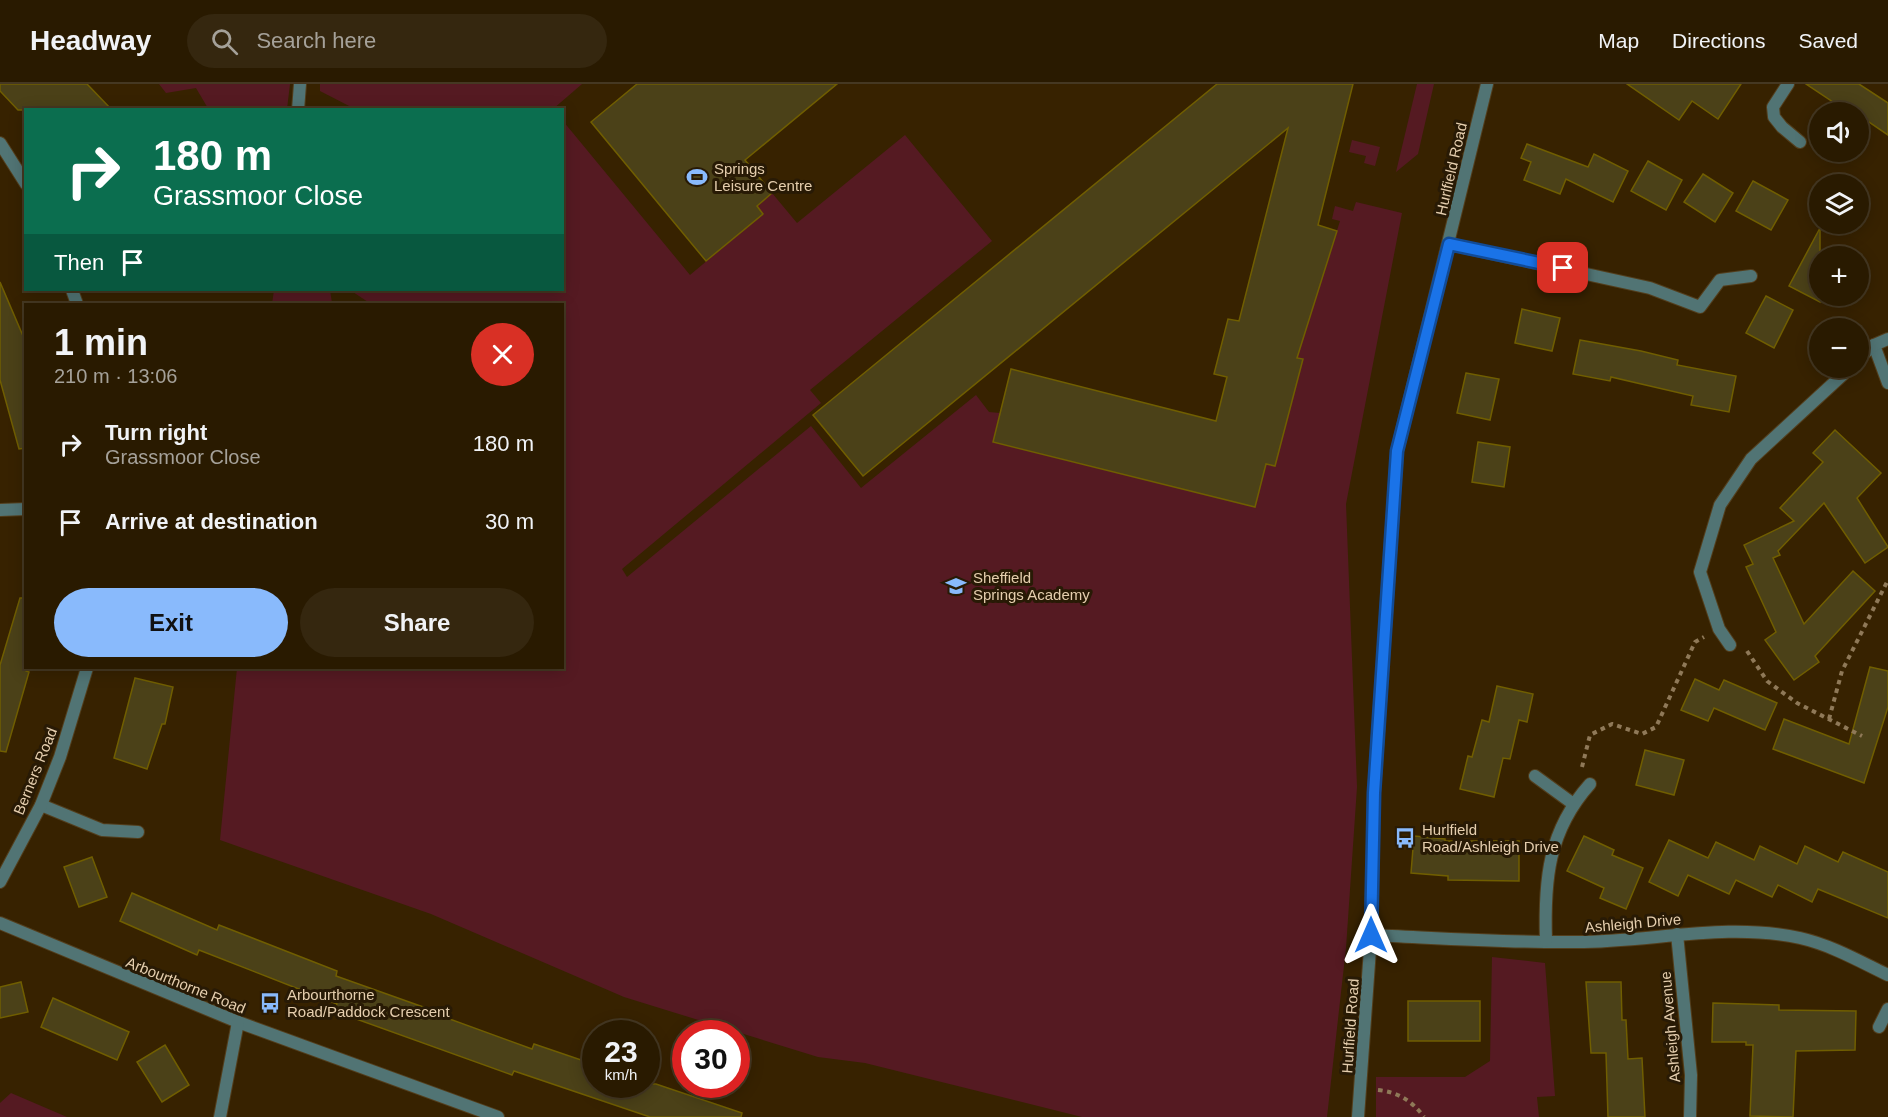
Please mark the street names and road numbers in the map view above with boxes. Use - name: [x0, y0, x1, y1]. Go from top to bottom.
- street label: Hurlfield Road: [1432, 121, 1470, 217]
- street label: Berners Road: [10, 725, 60, 817]
- street label: Ashleigh Drive: [1584, 910, 1682, 936]
- street label: Arbourthorne Road: [124, 953, 248, 1017]
- street label: Ashleigh Avenue: [1657, 971, 1683, 1083]
- street label: Hurlfield Road: [1338, 978, 1362, 1074]

